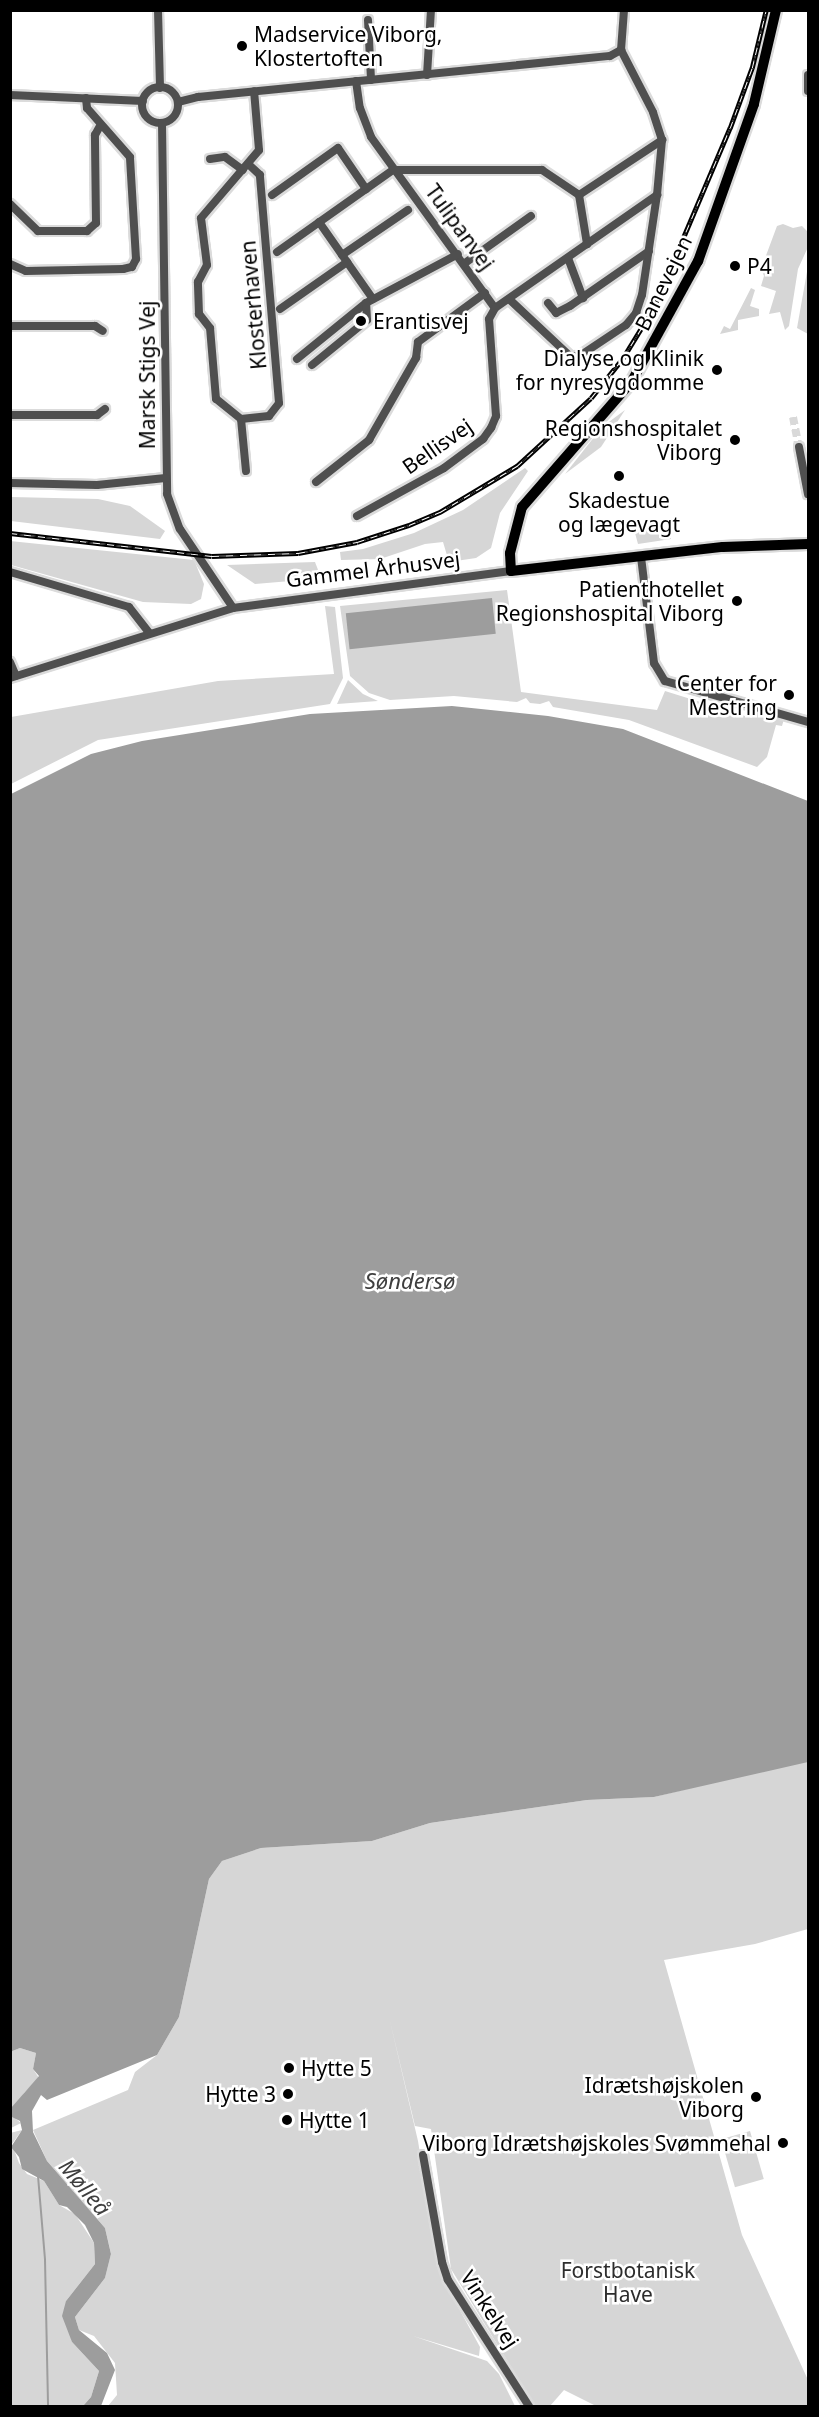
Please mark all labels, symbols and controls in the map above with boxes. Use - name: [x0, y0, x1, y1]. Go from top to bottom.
- place label: Madservice Viborg, Klostertoften: [254, 21, 442, 71]
- marker: Madservice Viborg, Klostertoften: [235, 39, 249, 53]
- street label: Tulipanvej: [420, 179, 500, 275]
- street label: Banevejen: [629, 231, 697, 335]
- street label: Klosterhaven: [235, 239, 271, 371]
- place label: P4: [747, 253, 772, 279]
- marker: P4: [728, 259, 742, 273]
- street label: Marsk Stigs Vej: [134, 301, 160, 449]
- place label: Erantisvej: [373, 308, 469, 334]
- marker: Erantisvej: [354, 314, 368, 328]
- place label: Dialyse og Klinik for nyresygdomme: [516, 345, 704, 395]
- marker: Dialyse og Klinik for nyresygdomme: [708, 361, 726, 379]
- street label: Bellisvej: [397, 413, 477, 479]
- place label: Regionshospitalet Viborg: [545, 415, 722, 465]
- marker: Regionshospitalet Viborg: [726, 431, 744, 449]
- marker: Skadestue og lægevagt: [610, 467, 628, 485]
- place label: Skadestue og lægevagt: [558, 487, 680, 537]
- street label: Gammel Århusvej: [285, 546, 461, 592]
- place label: Patienthotellet Regionshospital Viborg: [496, 576, 724, 626]
- marker: Patienthotellet Regionshospital Viborg: [728, 592, 746, 610]
- place label: Center for Mestring: [677, 670, 777, 720]
- marker: Center for Mestring: [782, 688, 796, 702]
- water label: Søndersø: [365, 1268, 455, 1294]
- place label: Hytte 5: [301, 2055, 372, 2081]
- marker: Hytte 5: [282, 2061, 296, 2075]
- place label: Idrætshøjskolen Viborg: [585, 2072, 744, 2122]
- place label: Hytte 3: [205, 2081, 276, 2107]
- marker: Hytte 3: [281, 2087, 295, 2101]
- marker: Idrætshøjskolen Viborg: [749, 2090, 763, 2104]
- place label: Hytte 1: [299, 2107, 370, 2133]
- marker: Hytte 1: [280, 2113, 294, 2127]
- place label: Viborg Idrætshøjskoles Svømmehal: [422, 2130, 771, 2156]
- marker: Viborg Idrætshøjskoles Svømmehal: [776, 2136, 790, 2150]
- water label: Mølleå: [54, 2153, 116, 2221]
- park label: Forstbotanisk Have: [561, 2257, 695, 2307]
- street label: Vinkelvej: [456, 2265, 524, 2353]

